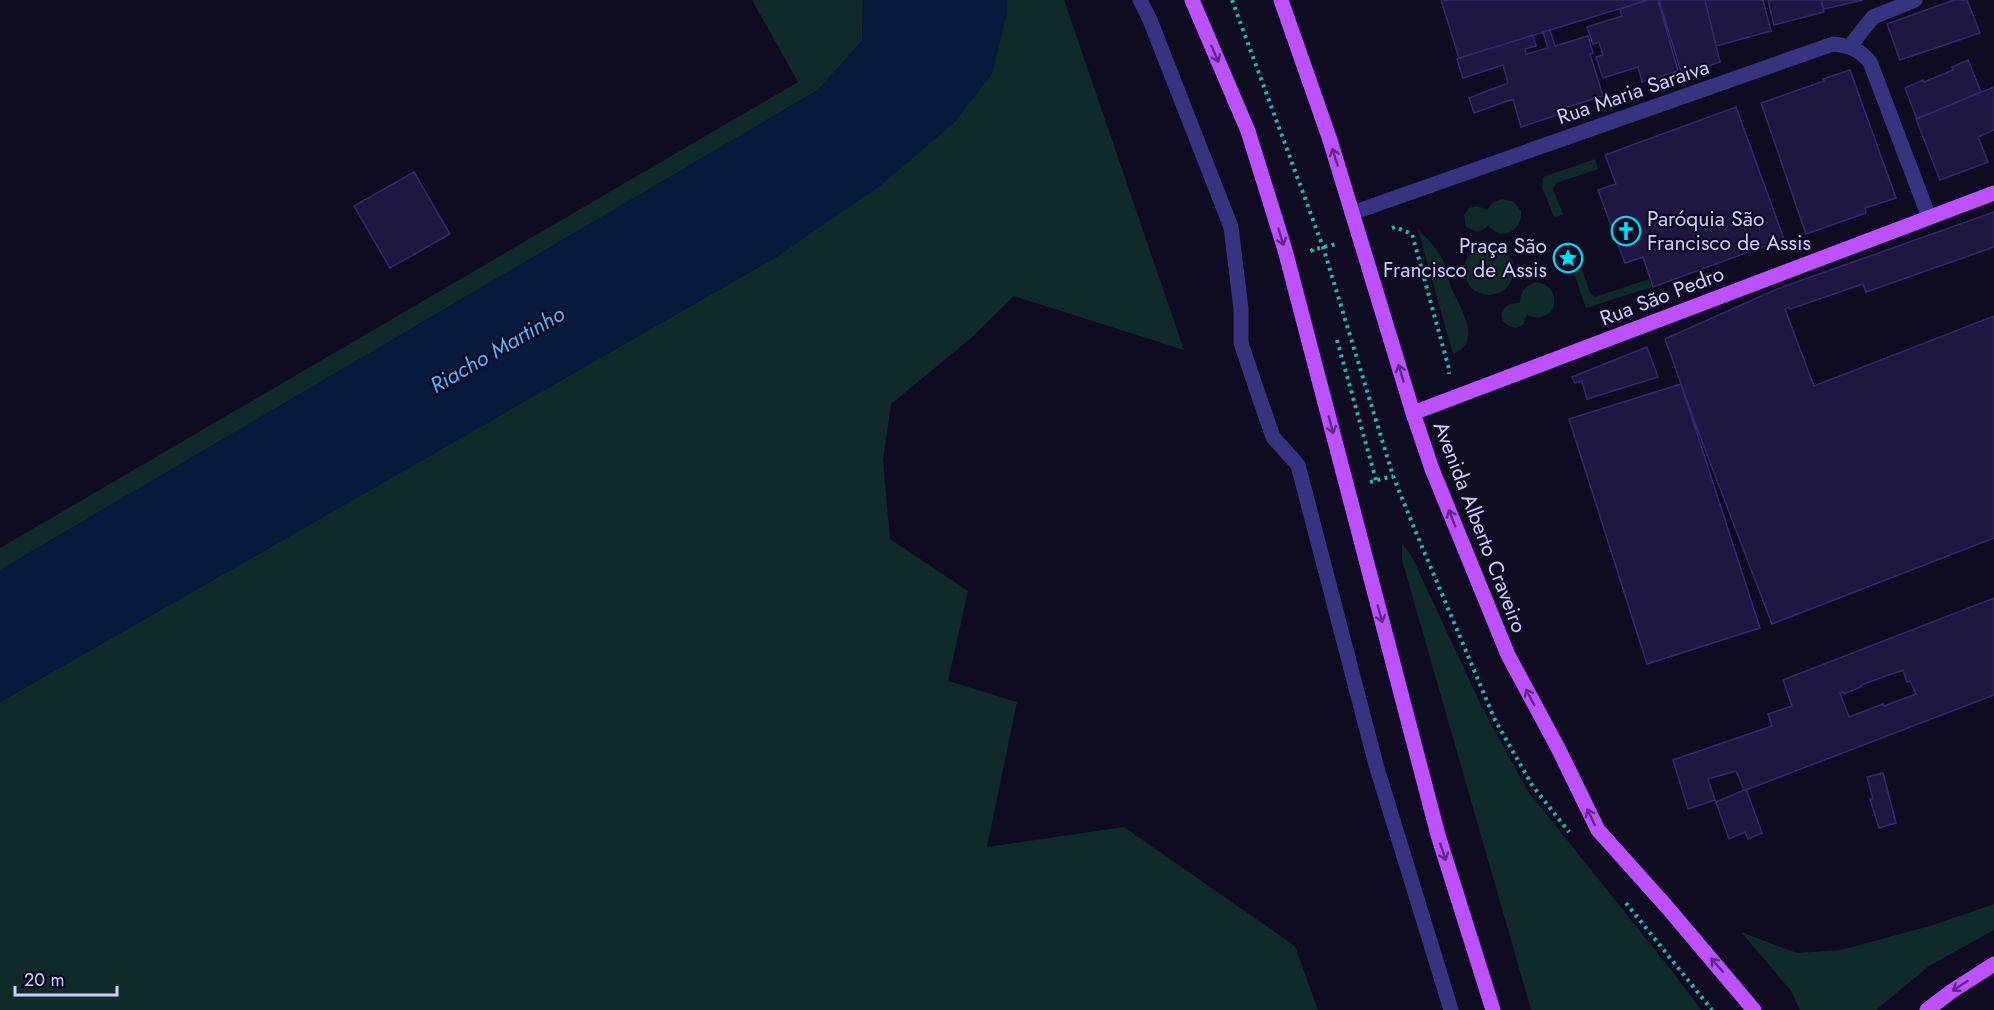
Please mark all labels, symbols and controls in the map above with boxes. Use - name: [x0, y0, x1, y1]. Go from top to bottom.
- one-way arrow: [1210, 44, 1221, 62]
- street label: Rua Maria Saraiva: [1553, 52, 1713, 132]
- one-way arrow: [1329, 148, 1340, 167]
- place label: Paróquia São Francisco de Assis: [1647, 204, 1811, 258]
- church icon: Paróquia São Francisco de Assis: [1610, 215, 1642, 247]
- one-way arrow: [1276, 227, 1287, 246]
- place label: Praça São Francisco de Assis: [1383, 231, 1547, 285]
- place icon: Praça São Francisco de Assis: [1552, 242, 1584, 274]
- street label: Rua São Pedro: [1596, 259, 1728, 333]
- water label: Riacho Martinho: [424, 297, 571, 401]
- one-way arrow: [1395, 364, 1406, 383]
- one-way arrow: [1326, 416, 1337, 435]
- street label: Avenida Alberto Craveiro: [1426, 417, 1534, 637]
- one-way arrow: [1446, 509, 1457, 528]
- one-way arrow: [1375, 604, 1387, 623]
- one-way arrow: [1524, 688, 1535, 706]
- one-way arrow: [1585, 808, 1597, 826]
- one-way arrow: [1439, 842, 1450, 861]
- one-way arrow: [1710, 958, 1724, 973]
- scale bar: [15, 959, 117, 997]
- text: 20 m: [24, 967, 64, 993]
- one-way arrow: [1952, 980, 1968, 992]

